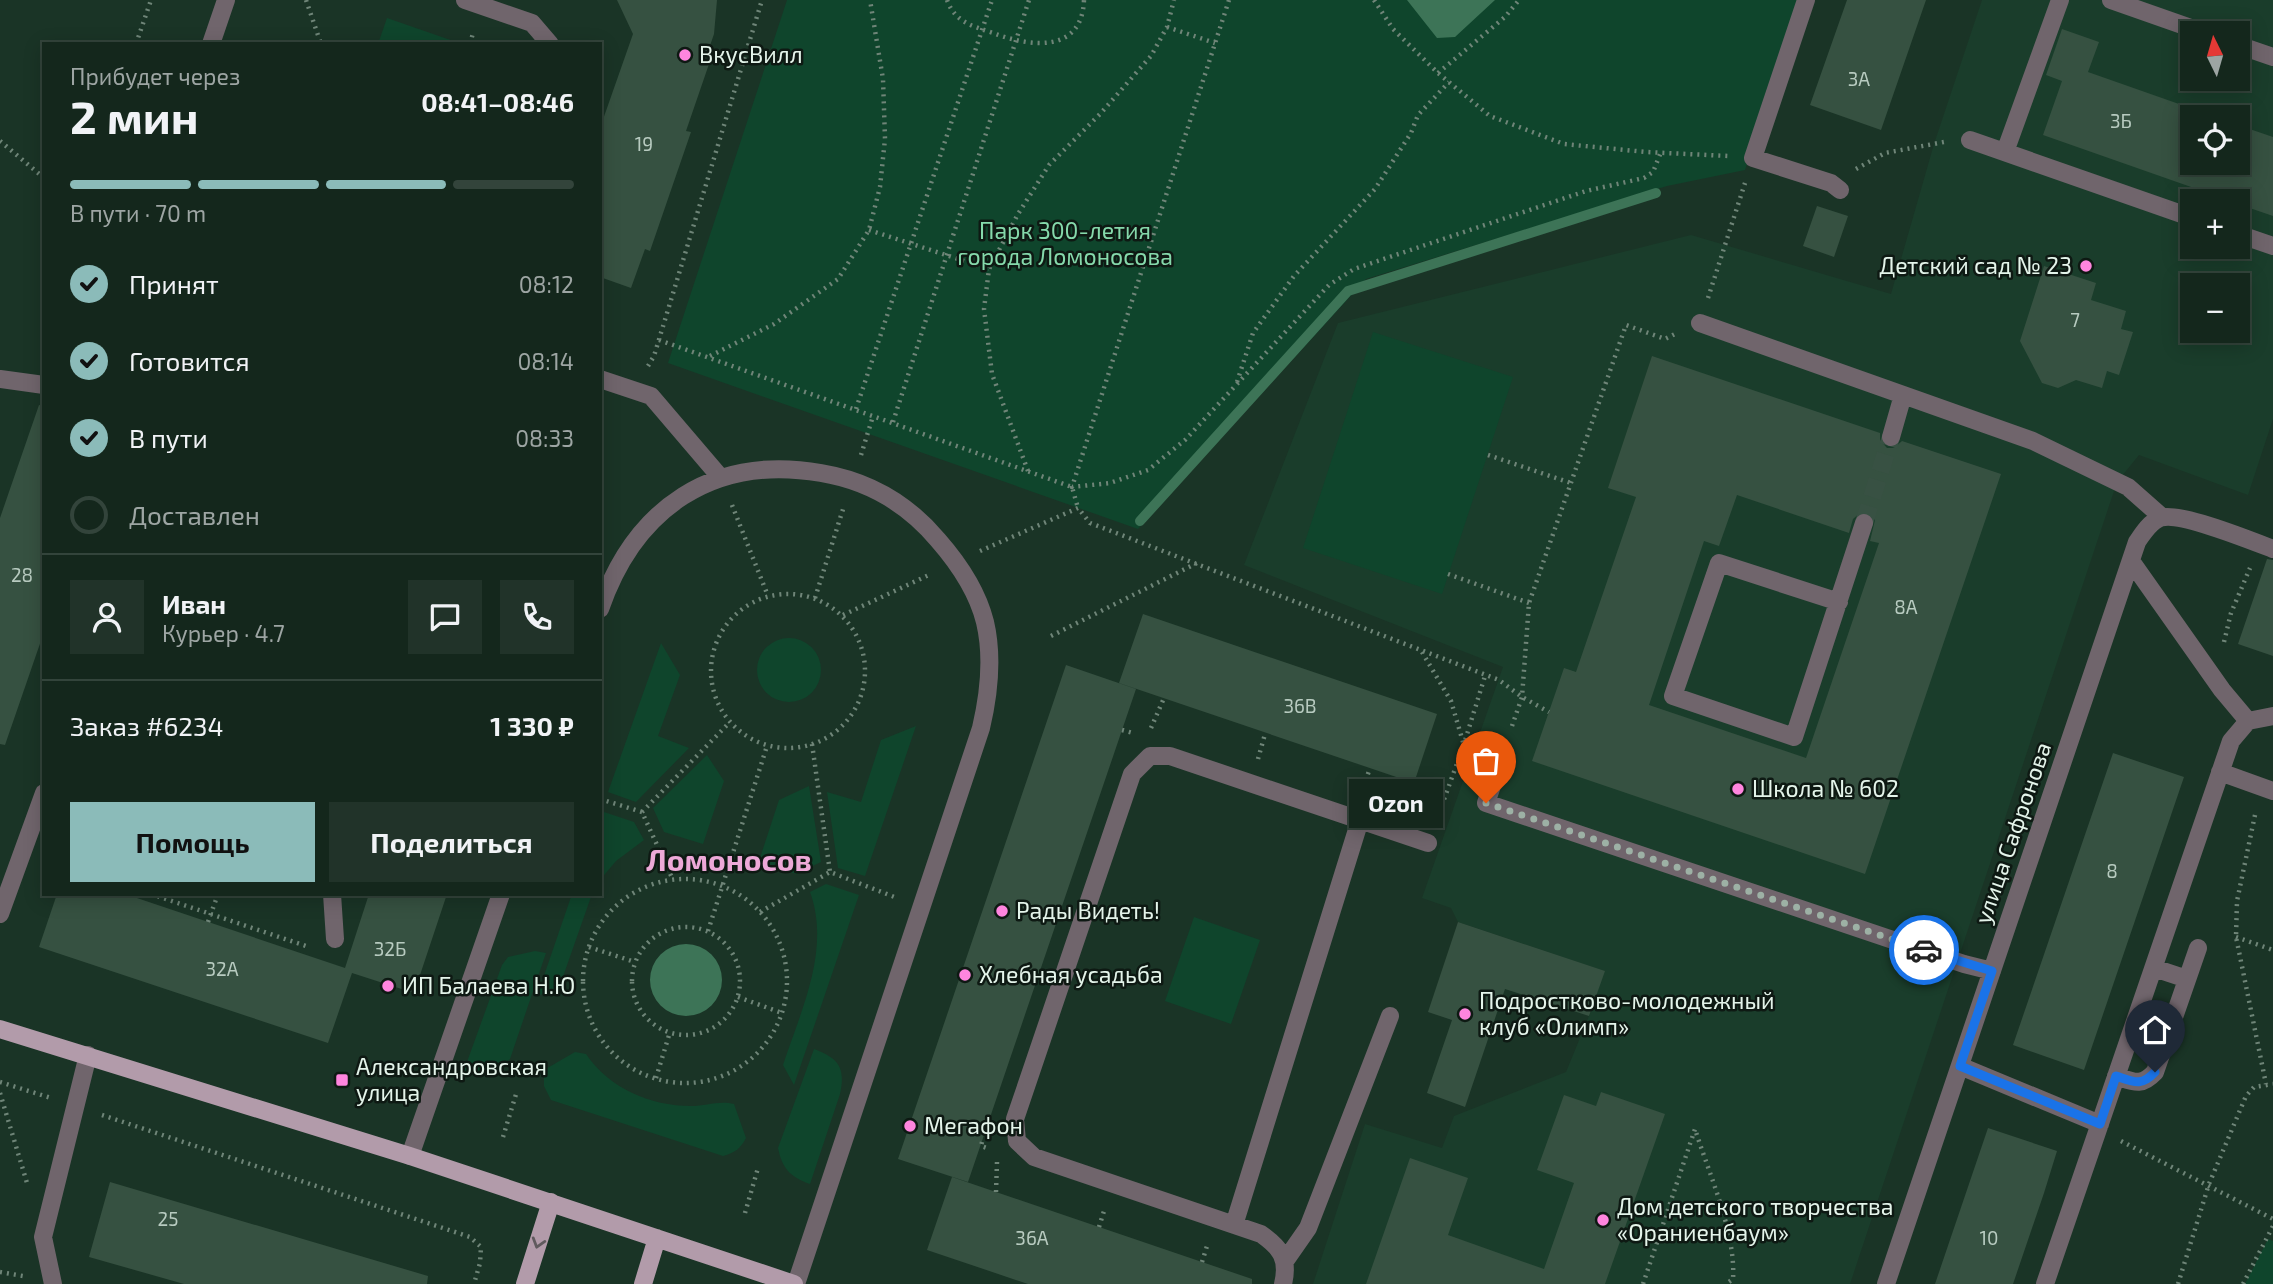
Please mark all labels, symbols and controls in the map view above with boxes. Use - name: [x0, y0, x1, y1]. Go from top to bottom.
- north arrow: [2180, 21, 2250, 91]
- map controls: [2180, 21, 2250, 343]
- place label: ВкусВилл: [699, 40, 803, 69]
- marker: ВкусВилл: [677, 47, 693, 63]
- text: Прибудет через: [70, 62, 240, 90]
- house number: 3А: [1848, 67, 1870, 90]
- text: 08:41–08:46: [421, 86, 574, 117]
- text: 2 мин: [70, 88, 199, 143]
- button: locate: [2180, 105, 2250, 175]
- house number: 3Б: [2110, 109, 2132, 132]
- house number: 19: [635, 132, 653, 155]
- button: +: [2180, 189, 2250, 259]
- text: В пути · 70 m: [70, 199, 206, 227]
- park label: Парк 300-летия города Ломоносова: [957, 216, 1173, 270]
- place label: Детский сад № 23: [1879, 251, 2072, 279]
- marker: Детский сад № 23: [2078, 258, 2094, 274]
- icon: check: [70, 265, 108, 303]
- text: Принят: [129, 268, 219, 299]
- text: 08:12: [519, 270, 574, 298]
- button: −: [2180, 273, 2250, 343]
- house number: 7: [2070, 308, 2080, 331]
- icon: check: [70, 342, 108, 380]
- text: Готовится: [129, 345, 250, 376]
- text: 08:14: [517, 347, 574, 375]
- icon: check: [70, 419, 108, 457]
- text: В пути: [129, 422, 208, 453]
- text: 08:33: [515, 424, 574, 452]
- text: Доставлен: [129, 499, 260, 530]
- house number: 28: [11, 563, 33, 586]
- button: person: [70, 580, 144, 654]
- button: chat: [408, 580, 482, 654]
- button: phone: [500, 580, 574, 654]
- text: Иван: [162, 588, 226, 619]
- house number: 8А: [1894, 595, 1918, 618]
- text: Курьер · 4.7: [162, 619, 285, 647]
- house number: 36В: [1283, 694, 1317, 717]
- text: Заказ #6234: [70, 710, 223, 741]
- text: 1 330 ₽: [490, 710, 574, 741]
- pin: [1456, 731, 1516, 803]
- street label: улица Сафронова: [1968, 738, 2057, 927]
- icon: bag: [1467, 742, 1505, 780]
- place label: Школа № 602: [1752, 774, 1899, 802]
- callout: Ozon: [1350, 778, 1444, 828]
- marker: Школа № 602: [1730, 781, 1746, 797]
- text: Ozon: [1368, 789, 1424, 817]
- button: Помощь: [70, 802, 315, 882]
- button: Поделиться: [329, 802, 574, 882]
- district label: Ломоносов: [646, 841, 812, 877]
- house number: 8: [2106, 859, 2118, 882]
- place label: Рады Видеть!: [1016, 896, 1160, 924]
- marker: Рады Видеть!: [994, 903, 1010, 919]
- courier: [1889, 915, 1959, 985]
- icon: car: [1905, 931, 1943, 969]
- house number: 32Б: [374, 937, 406, 960]
- house number: 32А: [205, 957, 239, 980]
- place label: Хлебная усадьба: [979, 960, 1163, 989]
- marker: Хлебная усадьба: [957, 967, 973, 983]
- place label: ИП Балаева Н.Ю: [402, 971, 575, 999]
- marker: ИП Балаева Н.Ю: [380, 978, 396, 994]
- place label: Подростково-молодежный клуб «Олимп»: [1479, 986, 1775, 1041]
- pin: [2125, 1000, 2185, 1072]
- marker: Подростково-молодежный клуб «Олимп»: [1457, 1006, 1473, 1022]
- icon: home: [2136, 1011, 2174, 1049]
- place label: Александровская улица: [356, 1052, 547, 1107]
- marker: Александровская улица: [334, 1072, 350, 1088]
- place label: Мегафон: [924, 1111, 1023, 1139]
- marker: Мегафон: [902, 1118, 918, 1134]
- place label: Дом детского творчества «Ораниенбаум»: [1617, 1192, 1893, 1247]
- house number: 25: [158, 1207, 178, 1230]
- marker: Дом детского творчества «Ораниенбаум»: [1595, 1212, 1611, 1228]
- house number: 36А: [1015, 1226, 1049, 1249]
- house number: 10: [1979, 1226, 1999, 1249]
- one-way arrow: [532, 1237, 546, 1249]

